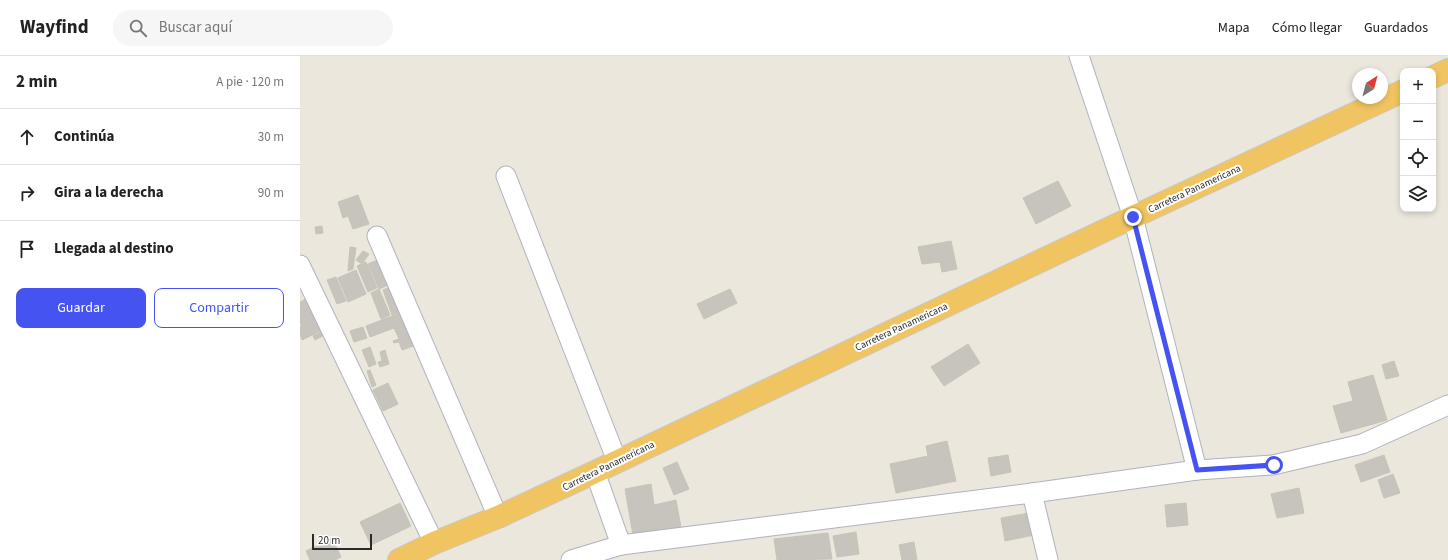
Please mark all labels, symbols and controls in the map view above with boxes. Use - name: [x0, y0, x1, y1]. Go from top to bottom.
- search box: [113, 10, 393, 46]
- text: Wayfind: [20, 14, 89, 41]
- icon: search: [127, 17, 149, 39]
- text: Buscar aquí: [159, 17, 232, 38]
- text: Mapa: [1218, 18, 1250, 38]
- text: Cómo llegar: [1272, 18, 1342, 38]
- text: Guardados: [1364, 18, 1428, 38]
- north arrow: [1352, 68, 1388, 104]
- map controls: [1400, 68, 1436, 212]
- button: +: [1400, 68, 1436, 104]
- text: 2 min: [16, 70, 57, 94]
- text: A pie · 120 m: [216, 73, 284, 91]
- button: −: [1400, 104, 1436, 140]
- icon: ahead: [16, 126, 38, 148]
- text: Continúa: [54, 126, 115, 147]
- text: 30 m: [258, 128, 284, 146]
- button: locate: [1400, 140, 1436, 176]
- street label: Carretera Panamericana: [1146, 161, 1243, 217]
- button: layers: [1400, 176, 1436, 212]
- icon: right: [16, 182, 38, 204]
- text: Gira a la derecha: [54, 182, 164, 203]
- text: 90 m: [258, 184, 284, 202]
- route end: [1124, 208, 1142, 226]
- icon: arrive: [16, 238, 38, 260]
- text: Llegada al destino: [54, 238, 174, 259]
- button: Guardar: [16, 288, 146, 328]
- button: Compartir: [154, 288, 284, 328]
- street label: Carretera Panamericana: [853, 299, 950, 355]
- street label: Carretera Panamericana: [560, 437, 657, 494]
- route start: [1265, 456, 1283, 474]
- scale bar: [312, 532, 372, 551]
- text: 20 m: [318, 533, 340, 548]

